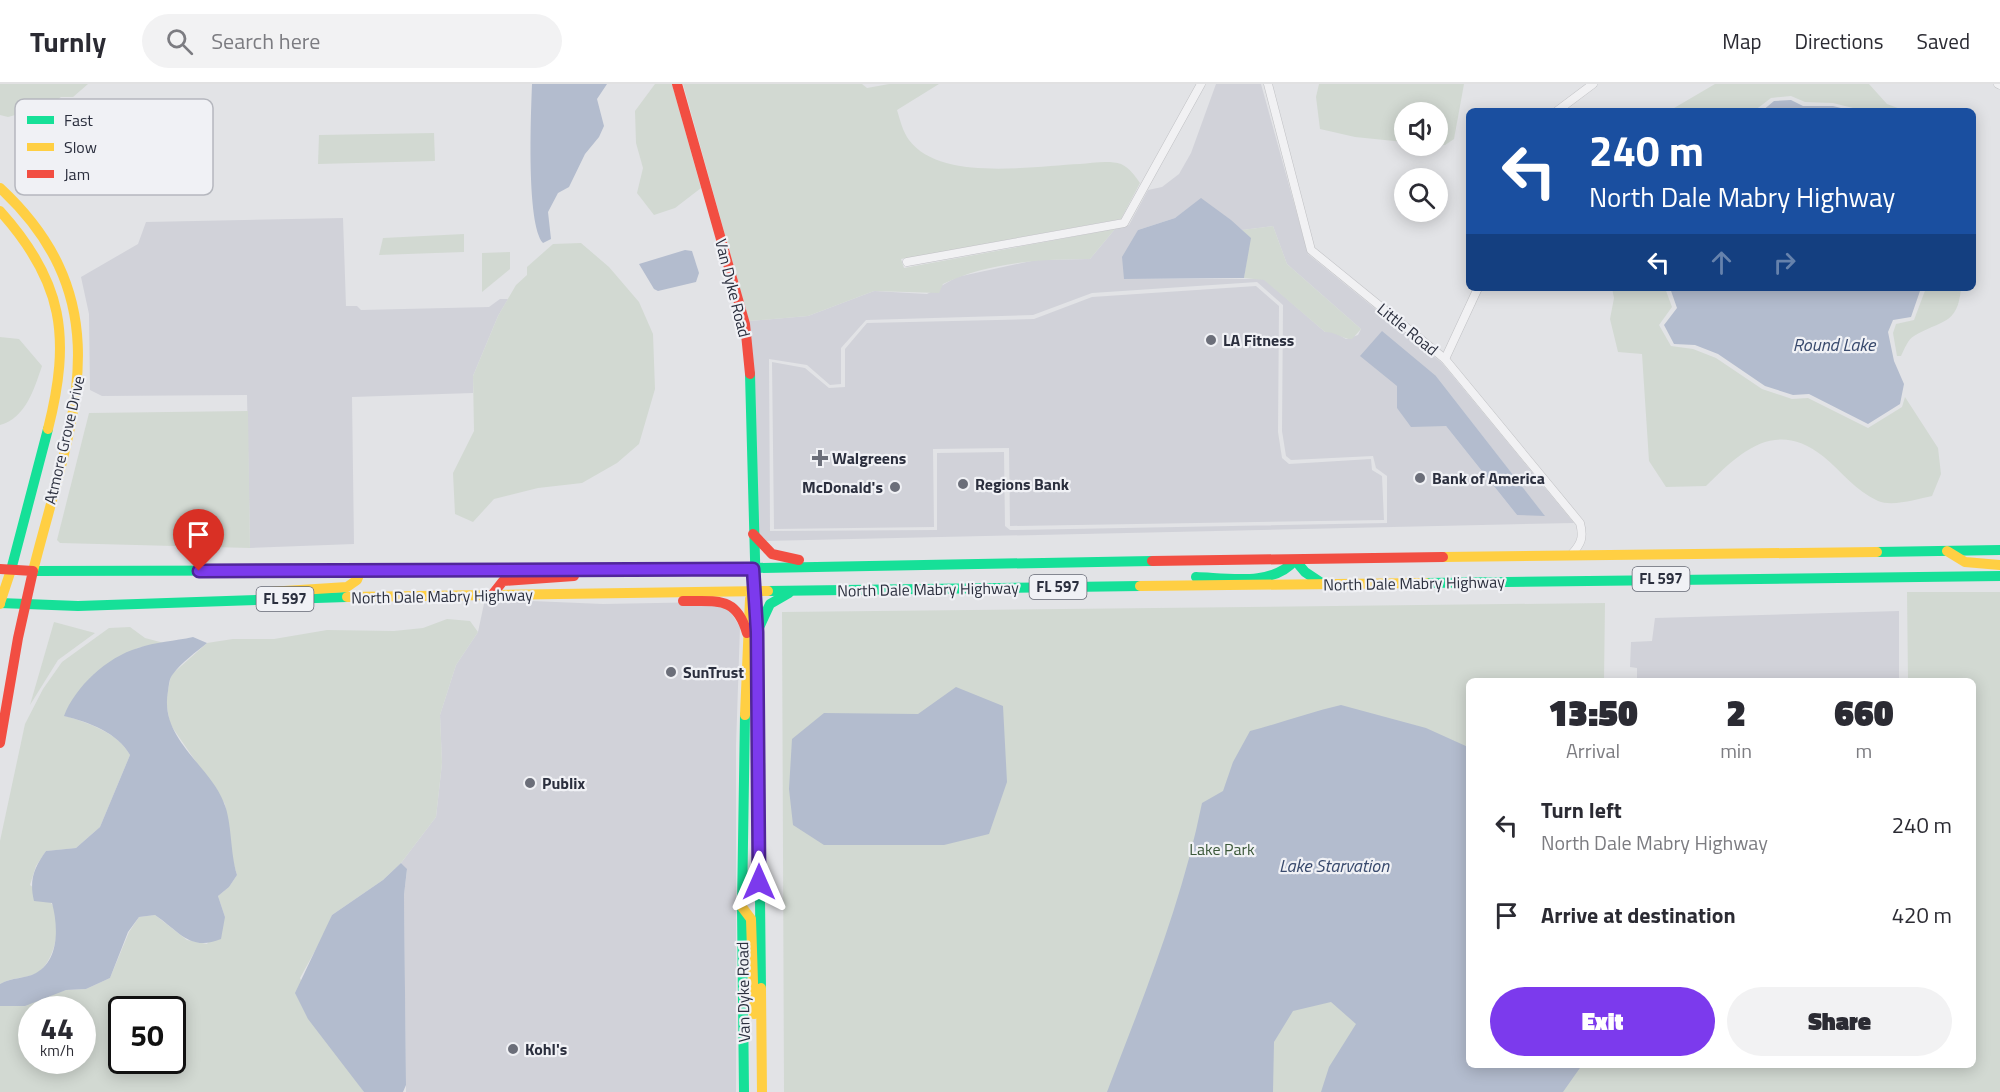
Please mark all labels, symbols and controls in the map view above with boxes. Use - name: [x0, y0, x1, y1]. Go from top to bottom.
- search box: [142, 14, 562, 68]
- text: Turnly: [30, 20, 106, 63]
- text: Search here: [211, 24, 320, 58]
- icon: search: [163, 25, 196, 58]
- text: Map: [1722, 25, 1762, 57]
- text: Directions: [1795, 25, 1884, 57]
- text: Saved: [1917, 25, 1970, 57]
- legend: [15, 99, 213, 195]
- map controls: [1394, 102, 1448, 222]
- button: sound: [1394, 102, 1448, 156]
- text: Fast: [64, 108, 93, 132]
- text: 240 m: [1589, 118, 1704, 182]
- icon: left: [1490, 132, 1568, 210]
- text: Slow: [64, 135, 97, 159]
- text: Jam: [64, 162, 90, 186]
- button: search: [1394, 168, 1448, 222]
- text: North Dale Mabry Highway: [1589, 176, 1895, 217]
- street label: Van Dyke Road: [709, 236, 757, 340]
- icon: left: [1642, 246, 1675, 279]
- icon: ahead: [1705, 246, 1738, 279]
- icon: right: [1768, 246, 1801, 279]
- street label: Little Road: [1372, 297, 1444, 361]
- place label: LA Fitness: [1223, 328, 1294, 352]
- water label: Round Lake: [1793, 331, 1877, 358]
- marker: LA Fitness: [1204, 333, 1218, 347]
- street label: Atmore Grove Drive: [38, 373, 90, 507]
- place label: Walgreens: [832, 446, 906, 470]
- marker: Walgreens: [813, 451, 827, 465]
- place label: Bank of America: [1432, 466, 1545, 490]
- marker: Bank of America: [1413, 471, 1427, 485]
- place label: Regions Bank: [975, 472, 1070, 496]
- place label: McDonald's: [802, 475, 883, 499]
- marker: Regions Bank: [956, 477, 970, 491]
- marker: McDonald's: [888, 480, 902, 494]
- pin: [173, 509, 224, 571]
- icon: arrive: [182, 518, 215, 551]
- road number: FL 597: [1632, 567, 1690, 591]
- street label: North Dale Mabry Highway: [1323, 569, 1505, 597]
- street label: North Dale Mabry Highway: [837, 575, 1019, 603]
- road number: FL 597: [1030, 575, 1086, 599]
- street label: North Dale Mabry Highway: [351, 582, 533, 610]
- road number: FL 597: [256, 587, 314, 611]
- place label: SunTrust: [683, 660, 744, 684]
- marker: SunTrust: [664, 665, 678, 679]
- text: 13:50: [1548, 685, 1638, 740]
- text: 2: [1726, 685, 1746, 740]
- text: 660: [1834, 685, 1894, 740]
- text: Arrival: [1566, 735, 1620, 766]
- text: min: [1720, 735, 1752, 766]
- text: m: [1856, 735, 1872, 766]
- place label: Publix: [542, 771, 585, 795]
- marker: Publix: [523, 776, 537, 790]
- text: Turn left: [1541, 793, 1622, 827]
- text: 240 m: [1892, 808, 1952, 842]
- icon: left: [1490, 809, 1523, 842]
- text: North Dale Mabry Highway: [1541, 827, 1768, 858]
- park label: Lake Park: [1189, 837, 1255, 861]
- position arrow: [727, 850, 791, 914]
- water label: Lake Starvation: [1279, 852, 1390, 879]
- text: Arrive at destination: [1541, 898, 1736, 932]
- text: 420 m: [1892, 898, 1952, 932]
- icon: arrive: [1490, 899, 1523, 932]
- street label: Van Dyke Road: [730, 941, 756, 1043]
- button: Exit: [1490, 987, 1715, 1056]
- button: Share: [1727, 987, 1952, 1056]
- speed limit sign: 50: [108, 996, 186, 1074]
- text: 44: [40, 1005, 74, 1051]
- place label: Kohl's: [525, 1037, 567, 1061]
- text: km/h: [40, 1039, 74, 1062]
- marker: Kohl's: [506, 1042, 520, 1056]

